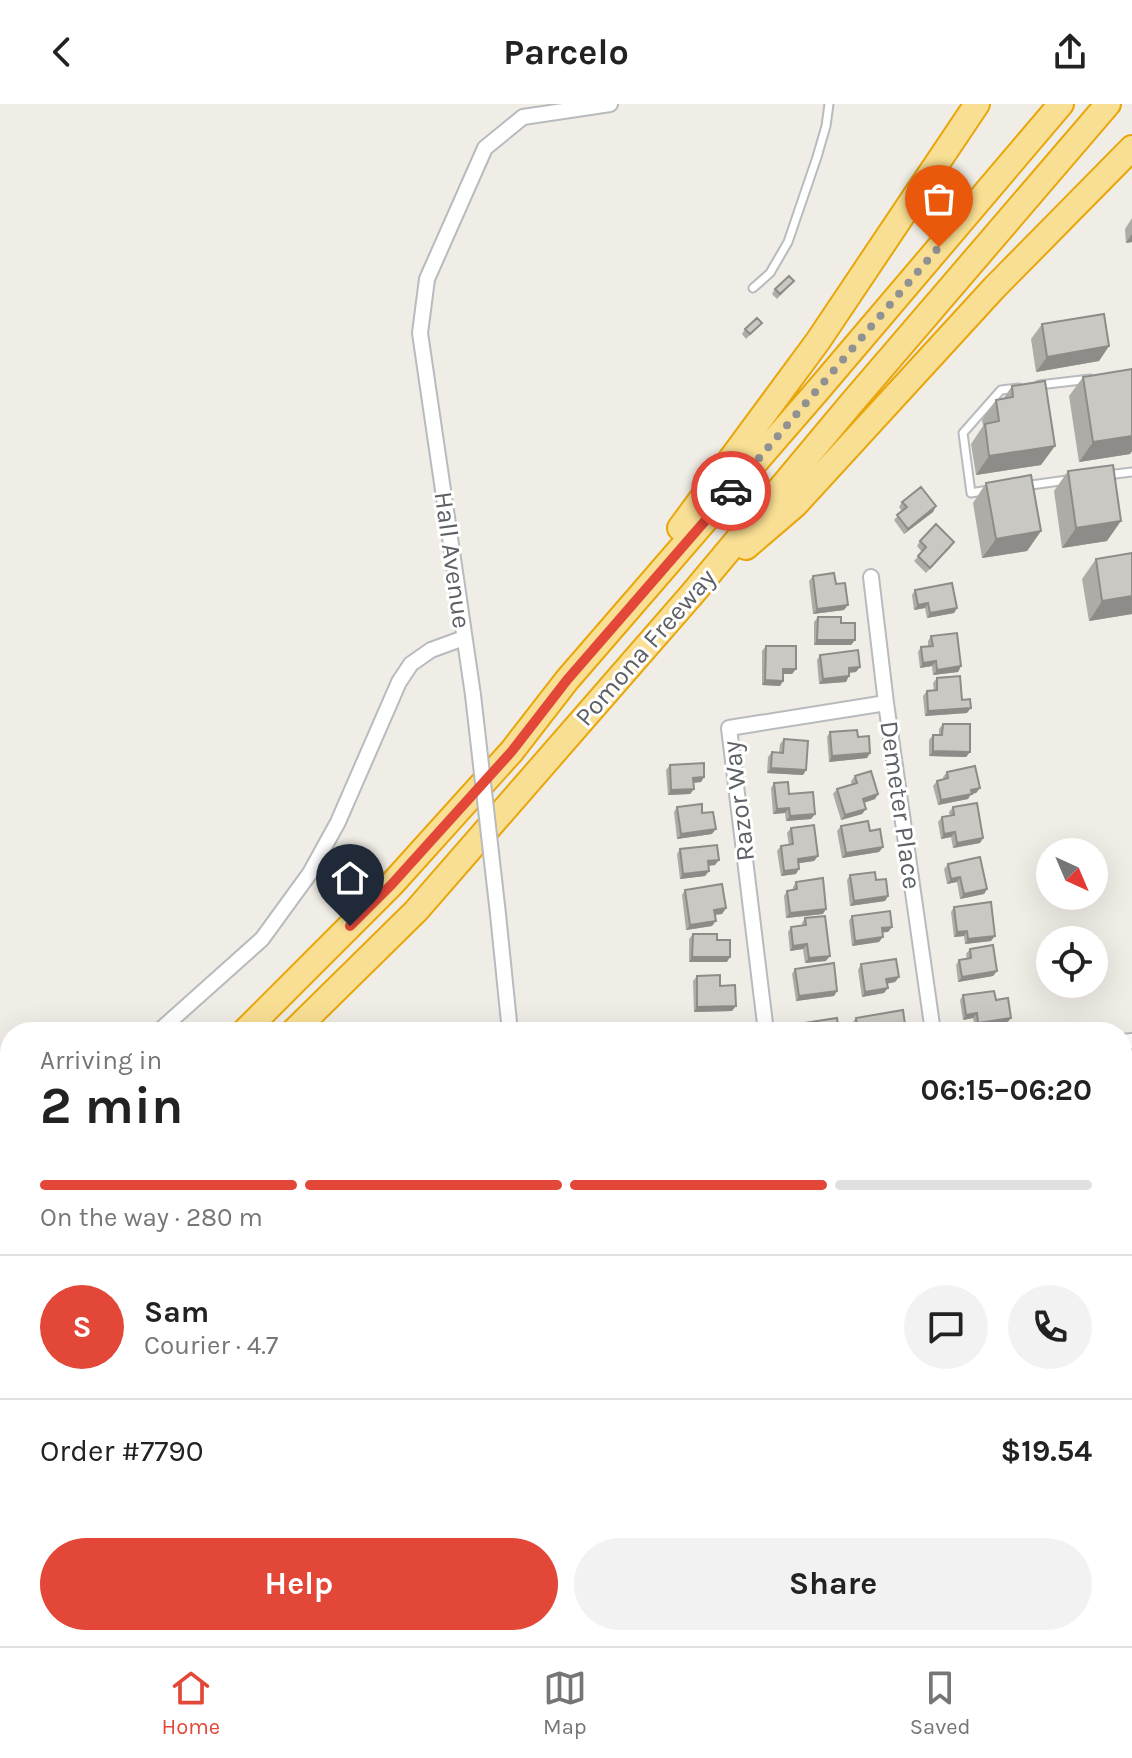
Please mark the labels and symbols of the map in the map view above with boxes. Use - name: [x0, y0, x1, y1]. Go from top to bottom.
- pin: [905, 165, 973, 247]
- courier: [691, 451, 771, 531]
- street label: Hall Avenue: [428, 490, 477, 631]
- street label: Pomona Freeway: [569, 562, 722, 732]
- street label: Demeter Place: [873, 719, 928, 891]
- street label: Razor Way: [716, 739, 761, 863]
- north arrow: [1036, 838, 1108, 910]
- pin: [316, 844, 384, 926]

